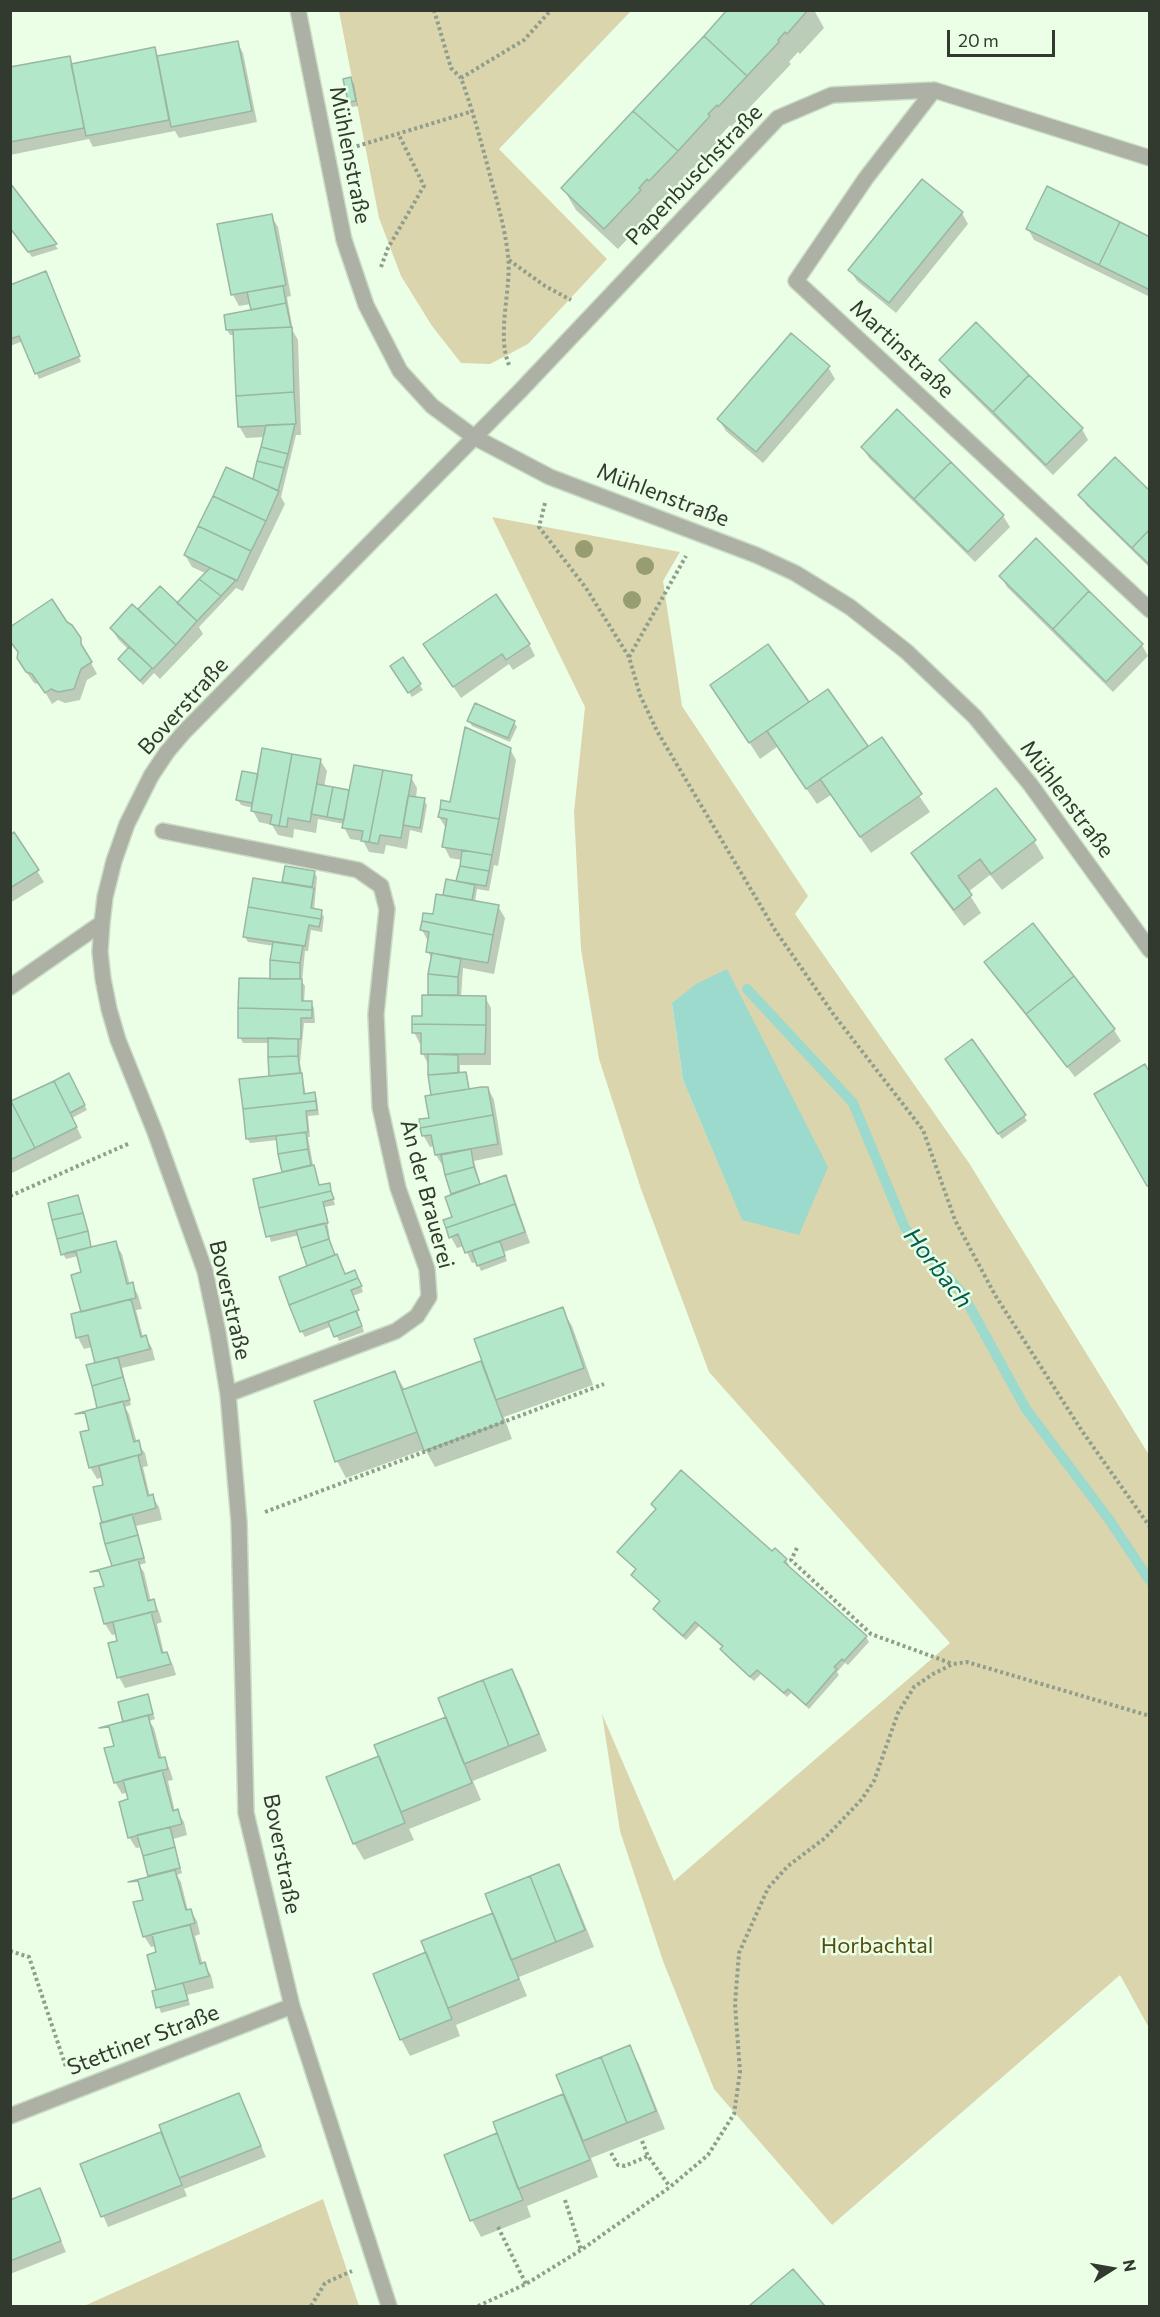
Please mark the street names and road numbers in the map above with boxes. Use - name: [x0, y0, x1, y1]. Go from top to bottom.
- street label: Mühlenstraße: [324, 84, 376, 226]
- street label: Papenbuschstraße: [620, 99, 768, 251]
- street label: Martinstraße: [845, 294, 959, 404]
- street label: Mühlenstraße: [593, 458, 733, 532]
- street label: Boverstraße: [132, 652, 234, 760]
- street label: Mühlenstraße: [1014, 735, 1120, 863]
- street label: An der Brauerei: [394, 1117, 460, 1271]
- street label: Boverstraße: [203, 1238, 257, 1362]
- street label: Boverstraße: [257, 1792, 307, 1916]
- street label: Stettiner Straße: [63, 1999, 223, 2081]

